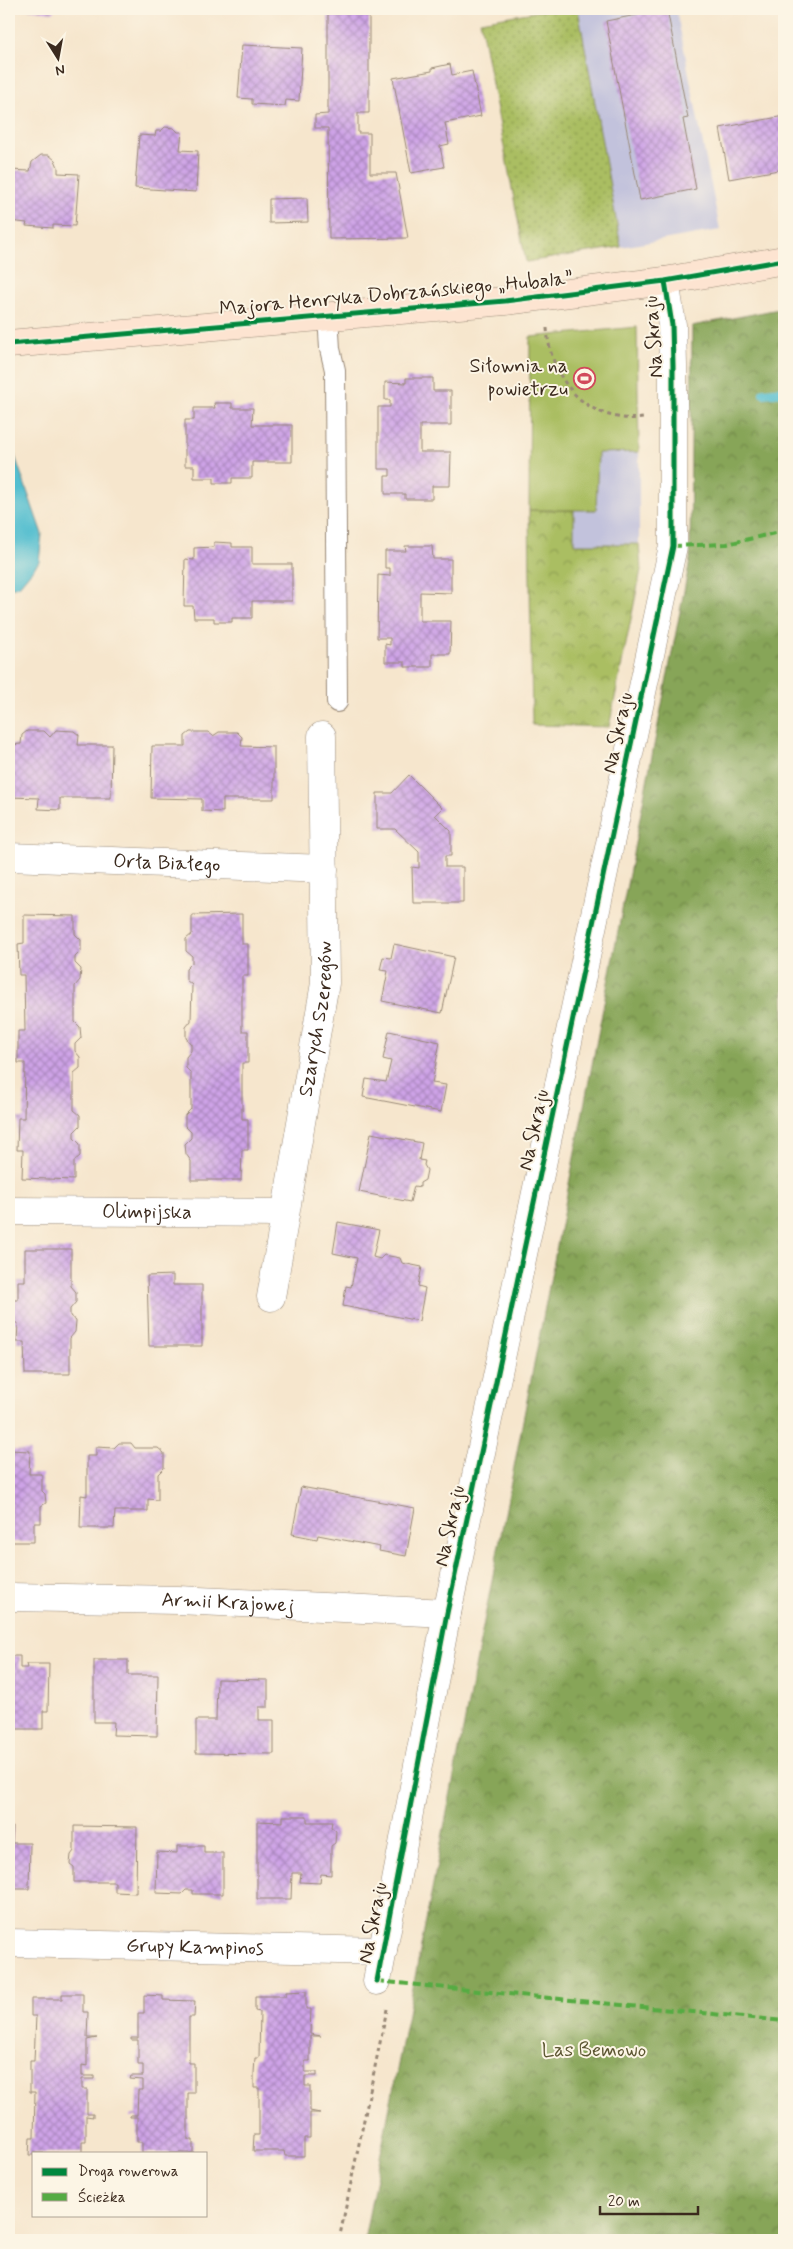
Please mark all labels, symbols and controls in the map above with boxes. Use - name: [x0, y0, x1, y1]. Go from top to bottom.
- north arrow: [32, 32, 82, 82]
- text: N: [54, 60, 67, 80]
- street label: Majora Henryka Dobrzańskiego „Hubala”: [218, 265, 574, 324]
- street label: Na Skraju: [638, 295, 670, 379]
- place label: Siłownia na powietrzu: [470, 353, 568, 403]
- sports icon: Siłownia na powietrzu: [572, 366, 596, 390]
- street label: Na Skraju: [596, 690, 640, 776]
- street label: Orła Białego: [113, 847, 221, 879]
- street label: Szarych Szeregów: [292, 941, 339, 1099]
- street label: Na Skraju: [512, 1087, 556, 1173]
- street label: Olimpijska: [102, 1198, 192, 1226]
- street label: Na Skraju: [428, 1483, 472, 1569]
- street label: Armii Krajowej: [161, 1586, 295, 1619]
- street label: Na Skraju: [352, 1880, 394, 1966]
- street label: Grupy Kampinos: [126, 1932, 264, 1962]
- park label: Las Bemowo: [542, 2037, 646, 2064]
- legend: [32, 2152, 208, 2216]
- text: Droga rowerowa: [78, 2162, 179, 2182]
- scale bar: [600, 2184, 698, 2216]
- text: Ścieżka: [78, 2187, 126, 2208]
- text: 20 m: [608, 2192, 640, 2212]

